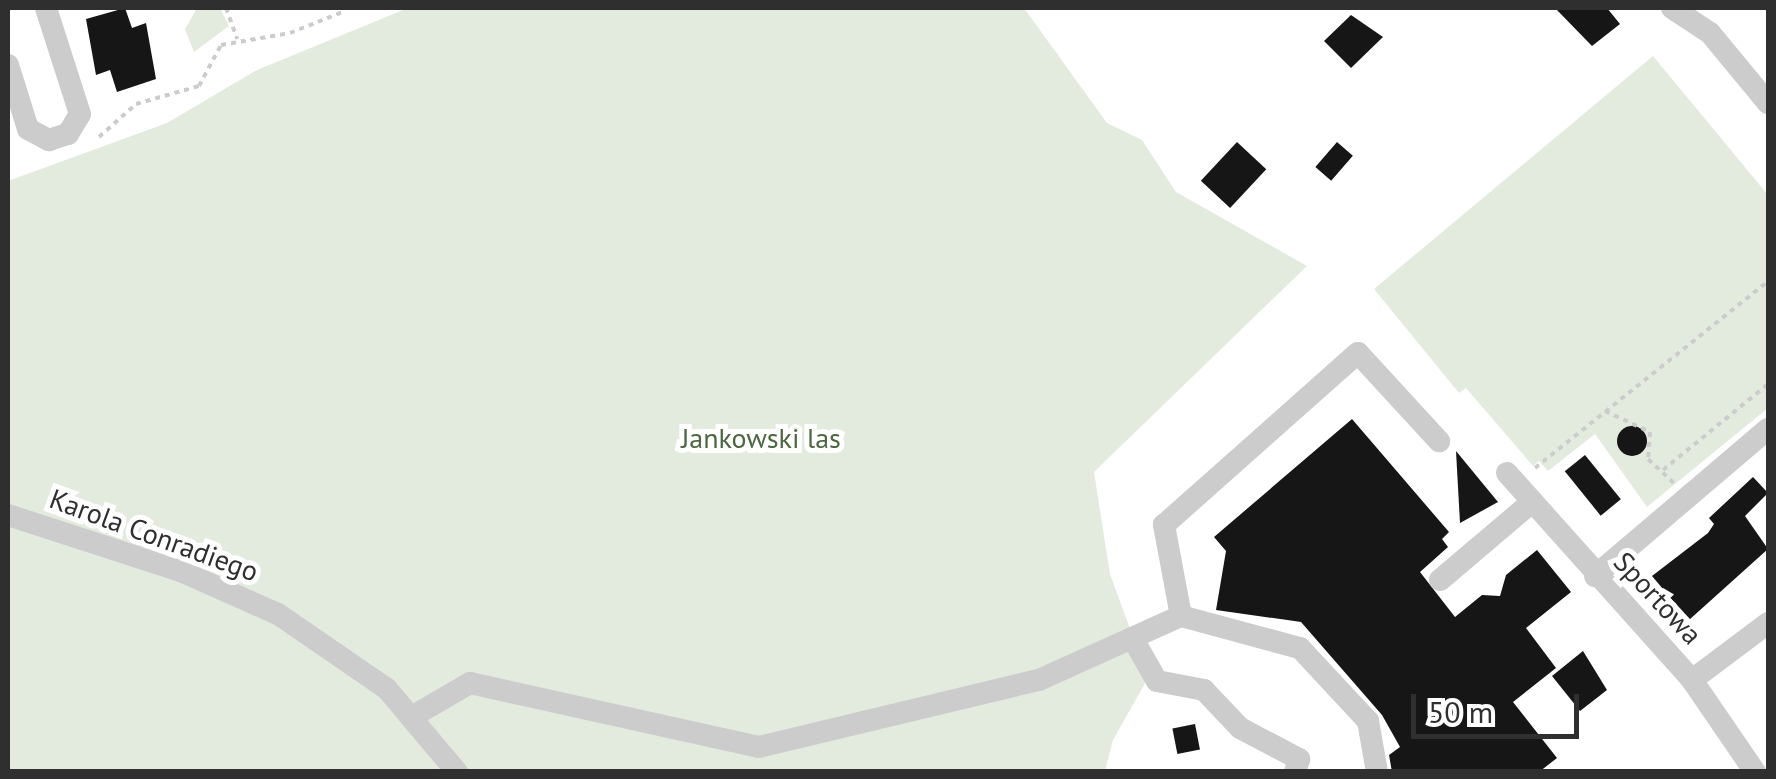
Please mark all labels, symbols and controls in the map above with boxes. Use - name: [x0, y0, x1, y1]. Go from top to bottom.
- park label: Jankowski las: [681, 421, 841, 455]
- street label: Karola Conradiego: [45, 482, 263, 588]
- street label: Sportowa: [1607, 545, 1709, 651]
- scale bar: [1416, 674, 1584, 736]
- text: 50 m: [1428, 692, 1493, 731]

